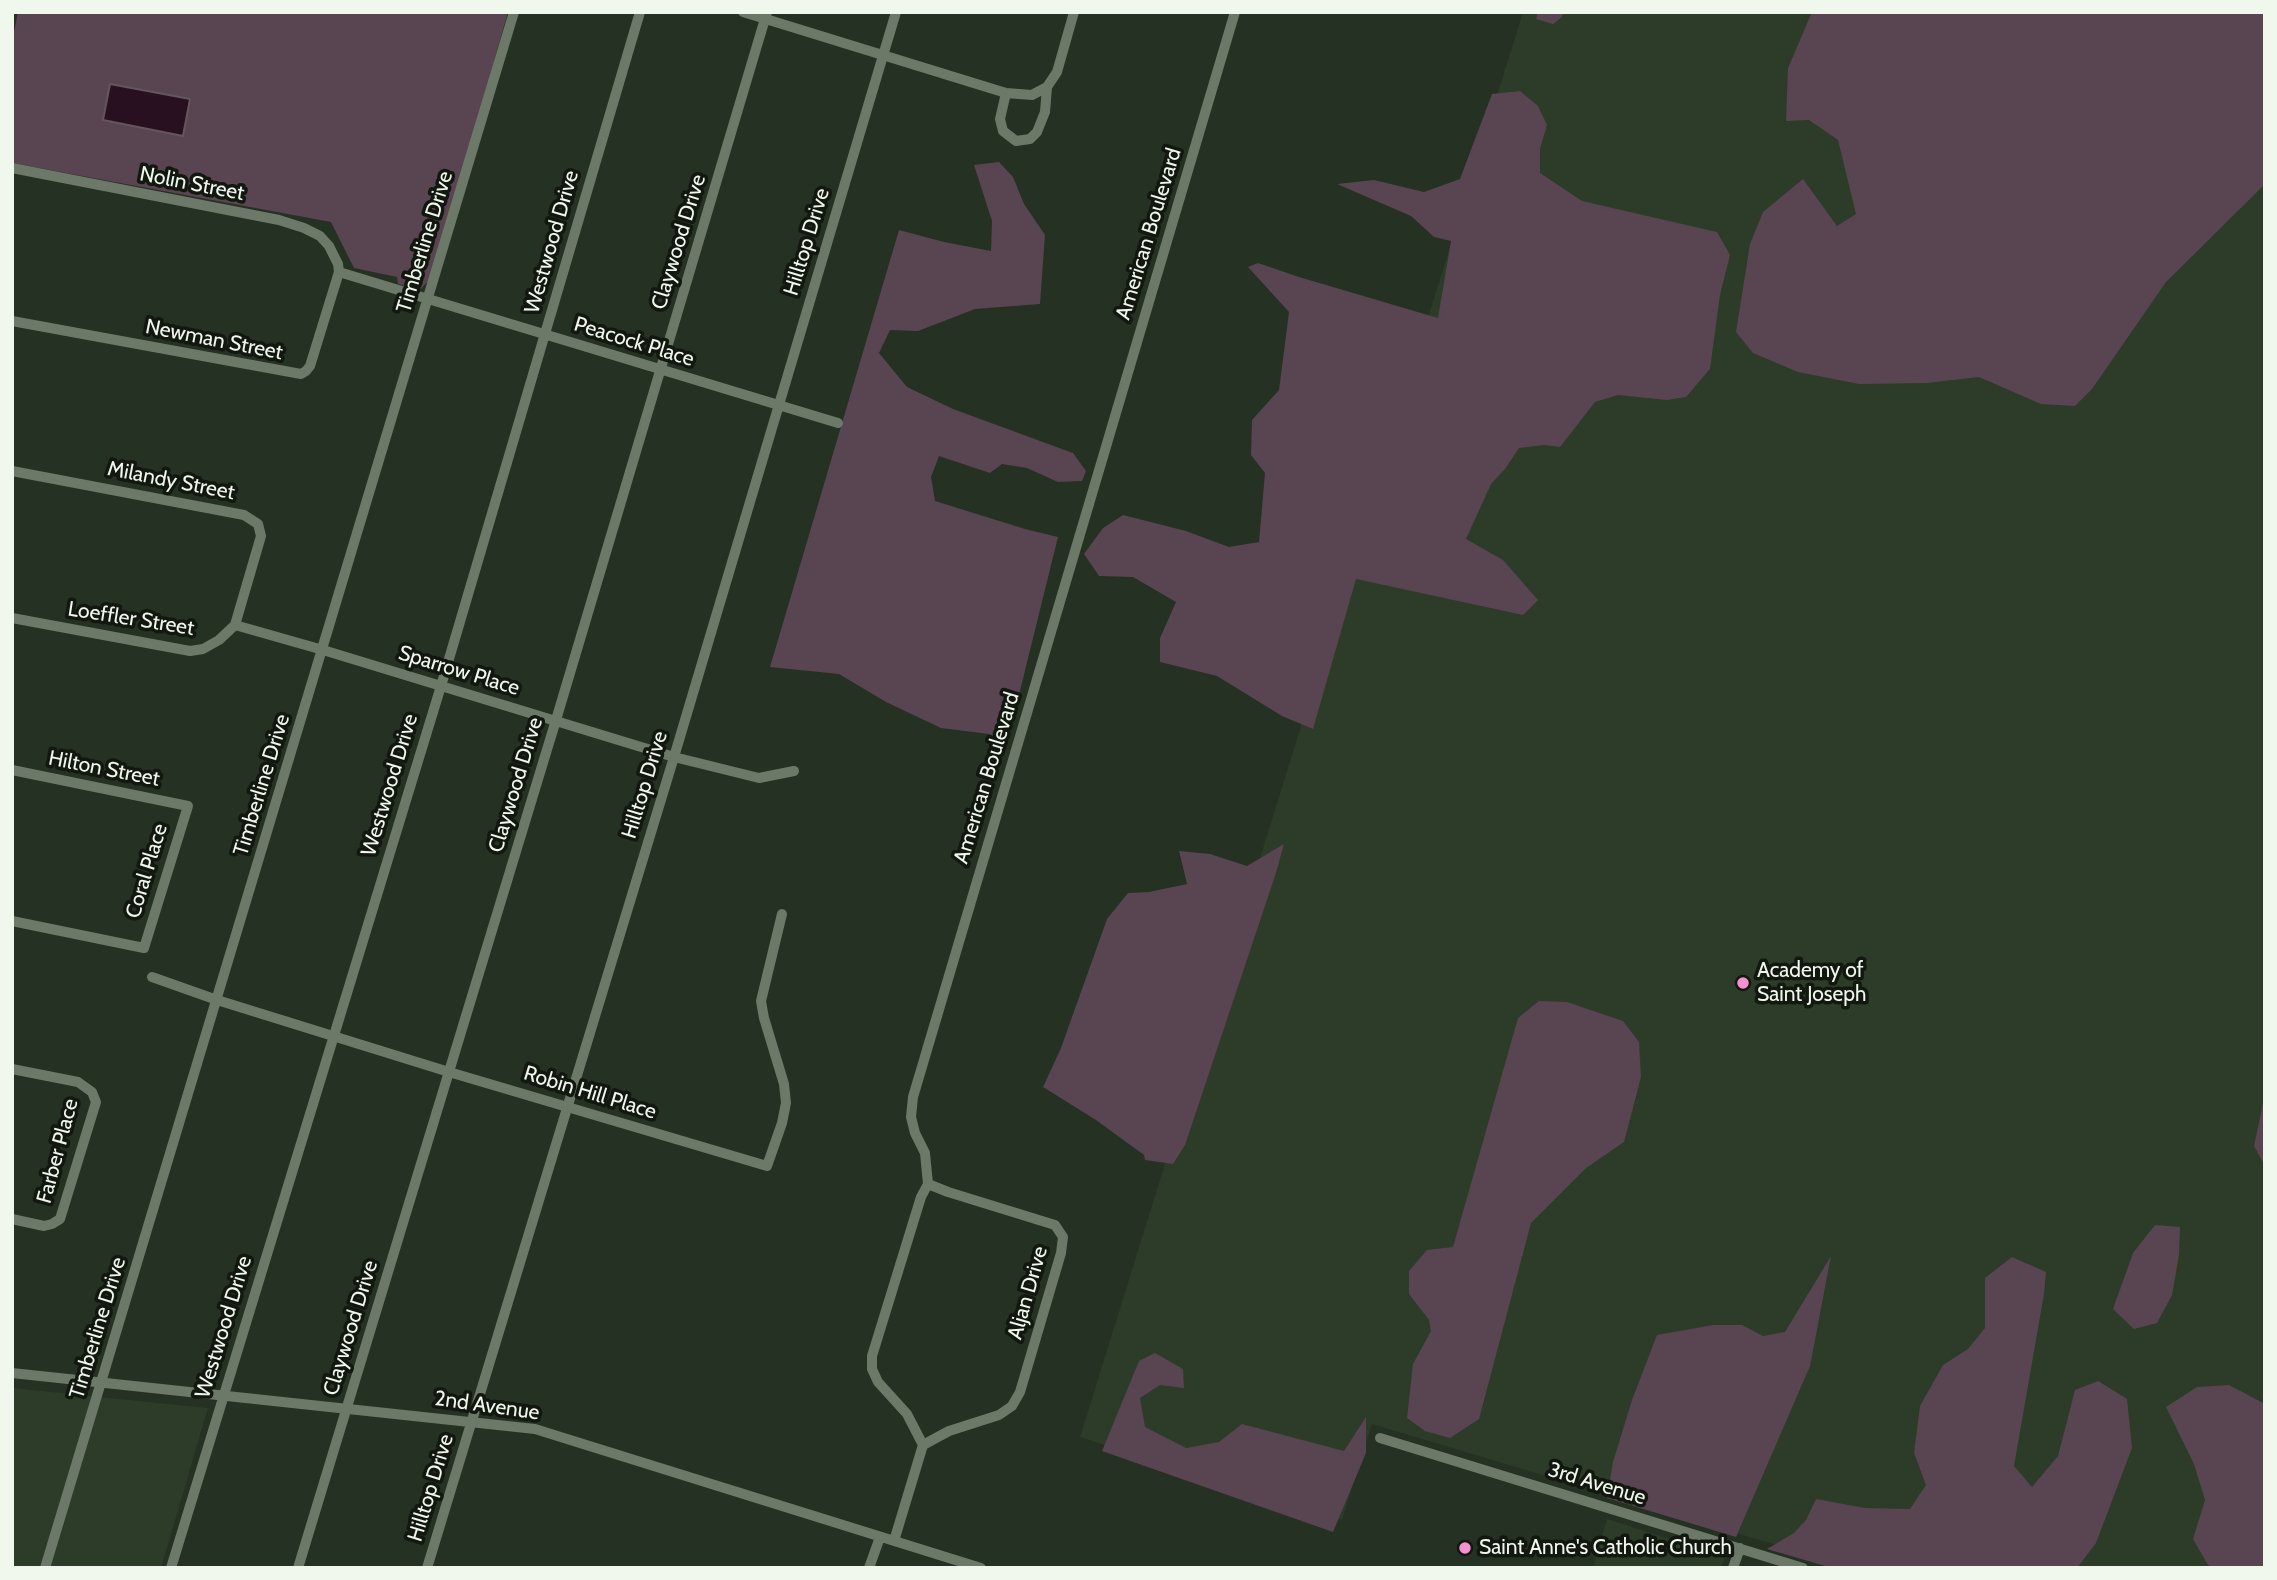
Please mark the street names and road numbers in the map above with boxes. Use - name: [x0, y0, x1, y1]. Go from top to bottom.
- street label: American Boulevard: [1111, 145, 1187, 323]
- street label: Nolin Street: [138, 162, 246, 206]
- street label: Timberline Drive: [392, 168, 458, 316]
- street label: Westwood Drive: [520, 168, 584, 316]
- street label: Claywood Drive: [647, 171, 711, 313]
- street label: Hilltop Drive: [779, 185, 835, 299]
- street label: Peacock Place: [571, 312, 697, 372]
- street label: Newman Street: [143, 314, 285, 366]
- street label: Milandy Street: [105, 456, 237, 506]
- street label: Loeffler Street: [66, 597, 196, 641]
- street label: Sparrow Place: [395, 641, 523, 701]
- street label: American Boulevard: [949, 689, 1025, 867]
- street label: Timberline Drive: [229, 711, 295, 859]
- street label: Westwood Drive: [356, 711, 424, 859]
- street label: Claywood Drive: [484, 714, 548, 856]
- street label: Hilltop Drive: [617, 728, 673, 842]
- street label: Hilton Street: [46, 746, 162, 792]
- street label: Coral Place: [121, 821, 173, 921]
- street label: Robin Hill Place: [521, 1061, 659, 1125]
- street label: Farber Place: [32, 1096, 84, 1206]
- street label: Aljan Drive: [1003, 1243, 1053, 1343]
- street label: Westwood Drive: [190, 1253, 258, 1401]
- street label: Timberline Drive: [65, 1254, 131, 1402]
- street label: Claywood Drive: [319, 1257, 383, 1399]
- street label: 2nd Avenue: [433, 1386, 541, 1426]
- street label: Hilltop Drive: [403, 1431, 459, 1545]
- street label: 3rd Avenue: [1545, 1457, 1649, 1511]

